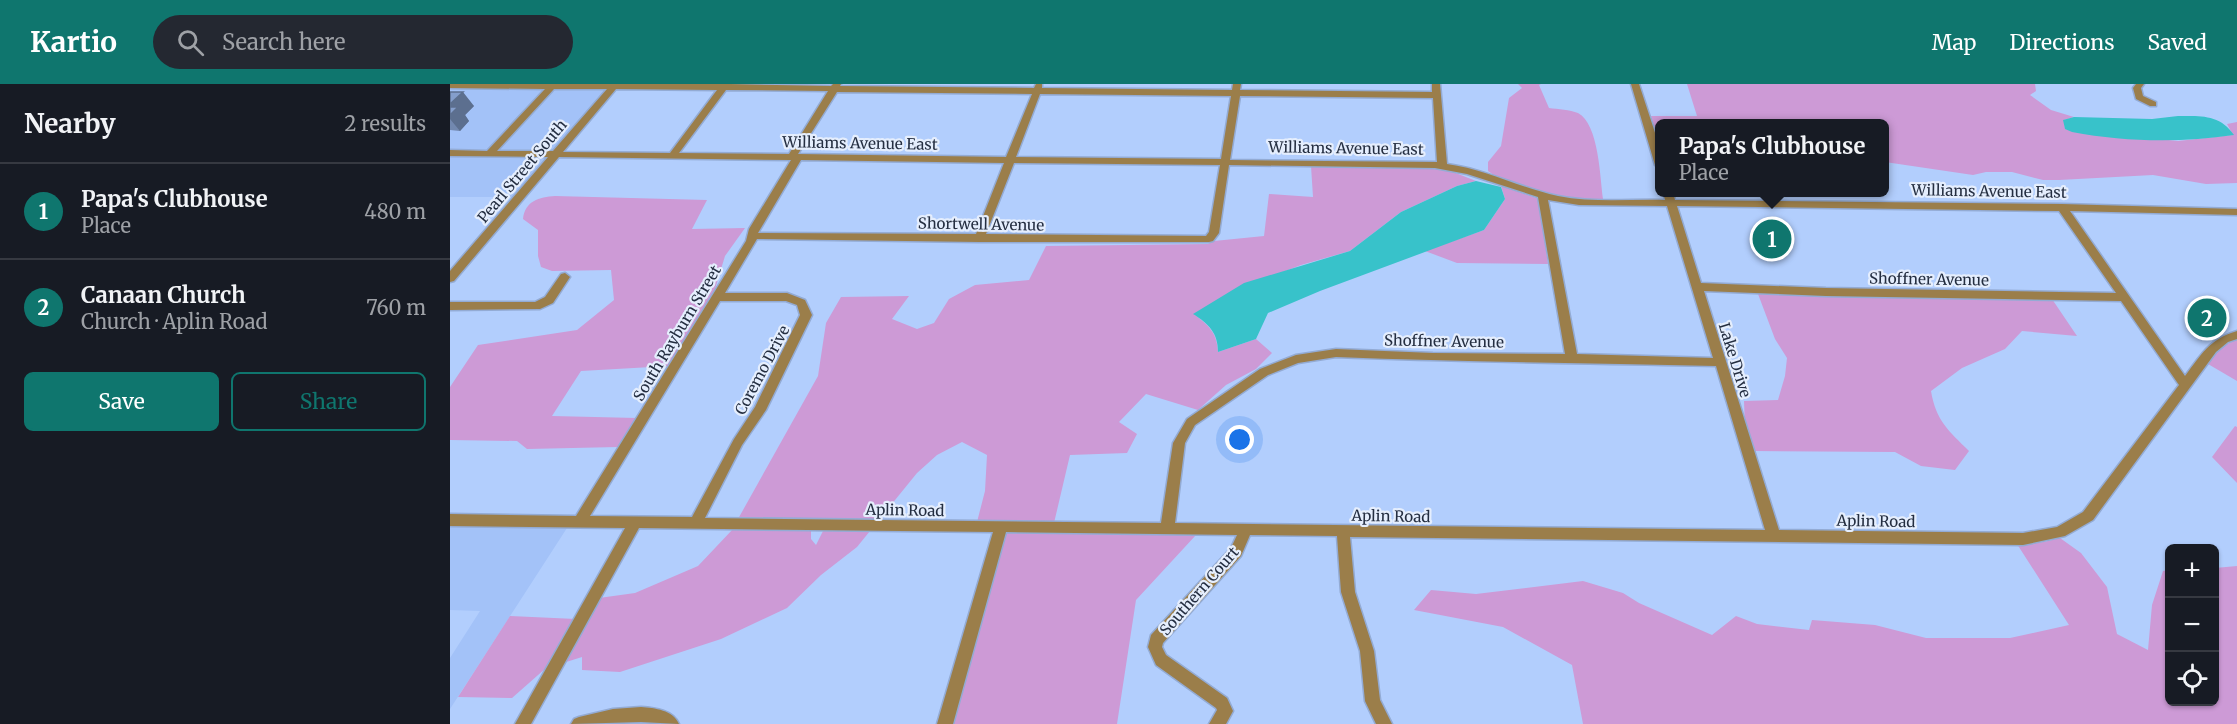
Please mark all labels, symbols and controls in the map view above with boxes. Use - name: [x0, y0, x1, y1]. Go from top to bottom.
- search box: [153, 15, 573, 69]
- text: Kartio: [30, 24, 117, 60]
- icon: search: [174, 26, 207, 59]
- text: Search here: [222, 28, 345, 56]
- text: Map: [1932, 29, 1976, 56]
- text: Directions: [2009, 29, 2114, 56]
- text: Saved: [2147, 29, 2207, 56]
- text: Nearby: [24, 107, 116, 140]
- text: 2 results: [344, 111, 426, 136]
- street label: Pearl Street South: [473, 115, 571, 227]
- popup: [1655, 119, 1889, 197]
- street label: Williams Avenue East: [781, 132, 938, 154]
- text: Papa's Clubhouse: [1679, 132, 1865, 160]
- street label: Williams Avenue East: [1267, 137, 1424, 159]
- text: Place: [1679, 160, 1729, 185]
- street label: Williams Avenue East: [1910, 180, 2067, 202]
- text: Papa's Clubhouse: [81, 185, 268, 213]
- text: 1: [39, 199, 48, 224]
- text: 480 m: [364, 199, 426, 224]
- text: Place: [81, 213, 131, 238]
- street label: Shortwell Avenue: [918, 213, 1044, 235]
- pin: 1: [1752, 216, 1792, 262]
- street label: South Rayburn Street: [629, 262, 725, 404]
- street label: Shoffner Avenue: [1869, 268, 1989, 290]
- text: Canaan Church: [81, 281, 246, 309]
- text: 2: [38, 295, 49, 320]
- text: 760 m: [366, 295, 426, 320]
- pin: 2: [2188, 296, 2226, 340]
- text: Church · Aplin Road: [81, 309, 268, 334]
- street label: Lake Drive: [1715, 320, 1755, 400]
- street label: Coremo Drive: [730, 322, 794, 418]
- street label: Shoffner Avenue: [1384, 330, 1504, 352]
- button: Save: [24, 372, 219, 431]
- button: Share: [231, 372, 426, 431]
- your location: [1225, 425, 1254, 454]
- street label: Aplin Road: [864, 500, 945, 520]
- street label: Aplin Road: [1350, 506, 1431, 526]
- street label: Aplin Road: [1835, 511, 1916, 531]
- street label: Southern Court: [1155, 543, 1243, 639]
- map controls: [2165, 544, 2219, 706]
- button: +: [2165, 544, 2219, 598]
- button: −: [2165, 598, 2219, 652]
- button: locate: [2165, 652, 2219, 706]

